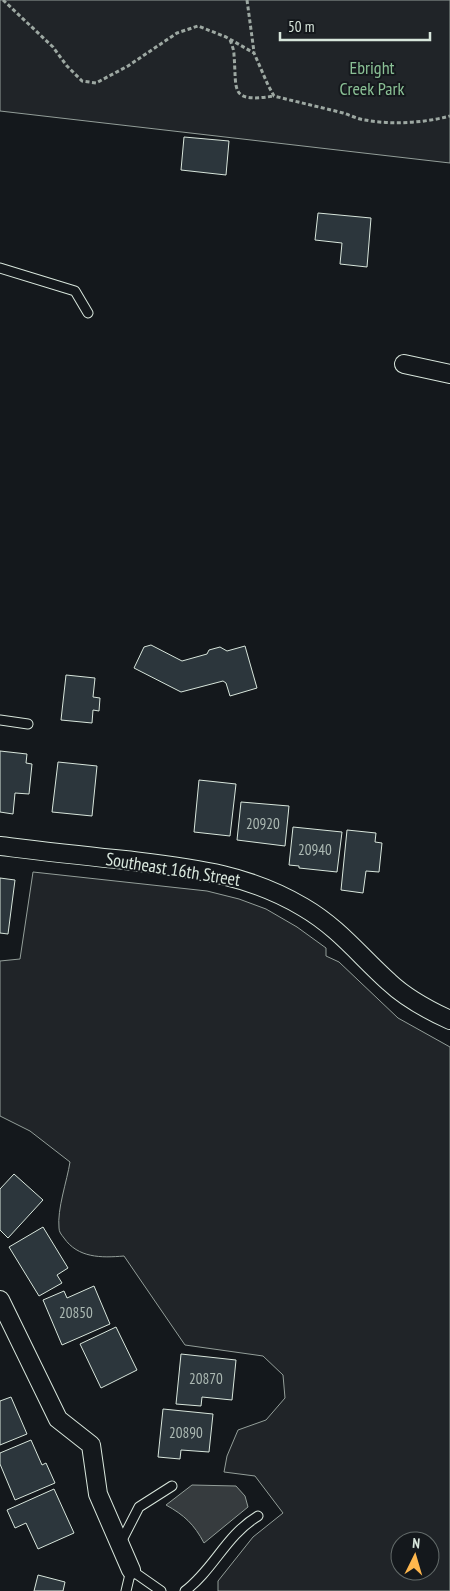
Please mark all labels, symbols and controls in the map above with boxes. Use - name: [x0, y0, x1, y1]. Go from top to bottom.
- scale bar: [280, 10, 430, 42]
- text: 50 m: [288, 17, 314, 36]
- park label: Ebright Creek Park: [340, 56, 404, 100]
- house number: 20920: [246, 814, 280, 833]
- house number: 20940: [298, 840, 332, 859]
- street label: Southeast 16th Street: [104, 847, 242, 891]
- house number: 20850: [59, 1303, 93, 1322]
- house number: 20870: [189, 1369, 223, 1388]
- house number: 20890: [169, 1423, 203, 1442]
- north arrow: [390, 1531, 440, 1581]
- text: N: [412, 1534, 421, 1552]

